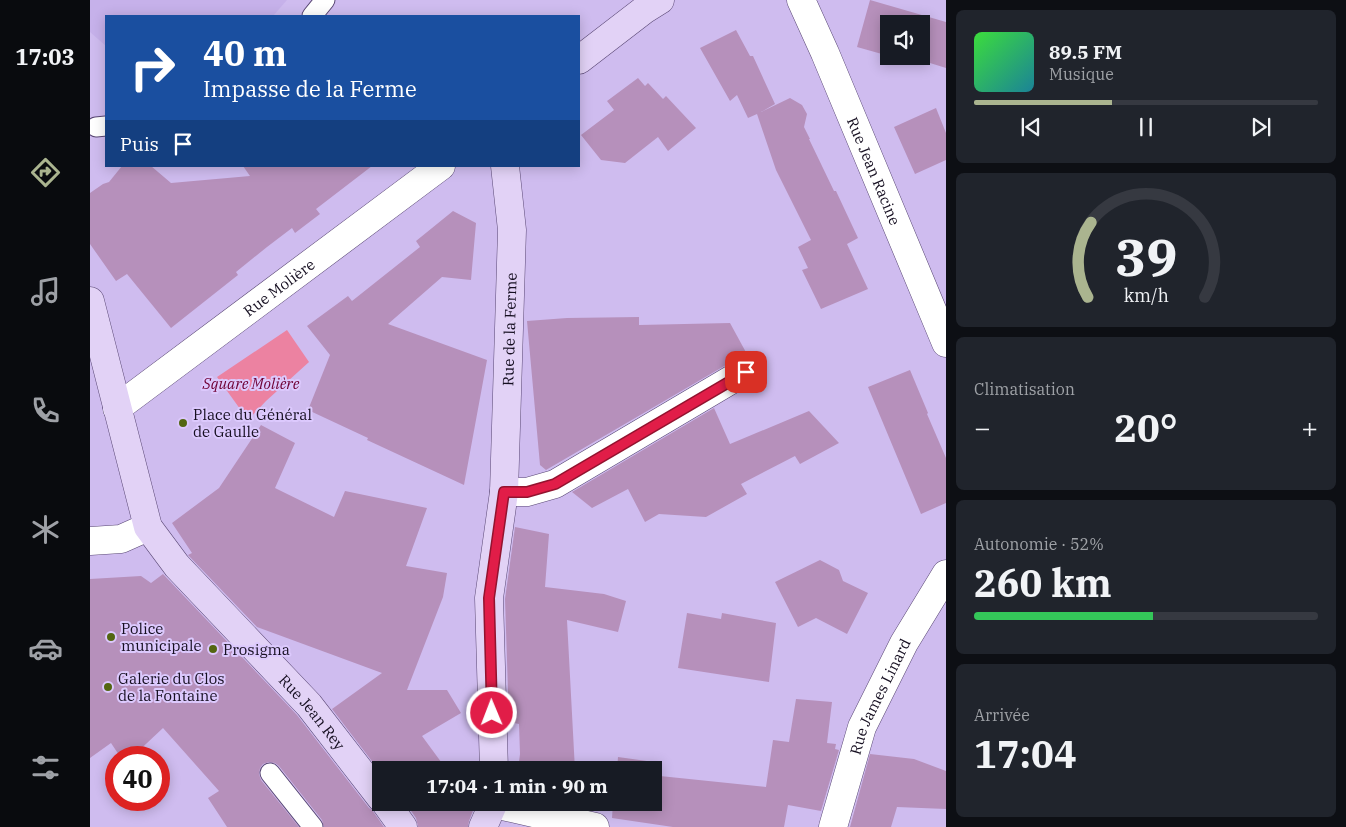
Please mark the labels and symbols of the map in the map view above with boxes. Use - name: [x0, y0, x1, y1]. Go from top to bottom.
- street label: Rue Jean Racine: [843, 114, 905, 228]
- street label: Rue Molière: [239, 254, 318, 320]
- street label: Rue de la Ferme: [498, 272, 520, 386]
- pin: [725, 351, 767, 393]
- park label: Square Molière: [202, 374, 300, 393]
- place label: Place du Général de Gaulle: [193, 405, 312, 441]
- marker: Place du Général de Gaulle: [177, 417, 189, 429]
- place label: Police municipale: [121, 619, 201, 655]
- marker: Police municipale: [105, 631, 117, 643]
- street label: Rue James Linard: [845, 635, 914, 757]
- place label: Prosigma: [223, 640, 290, 659]
- marker: Prosigma: [207, 643, 219, 655]
- place label: Galerie du Clos de la Fontaine: [118, 669, 225, 705]
- street label: Rue Jean Rey: [275, 670, 349, 753]
- marker: Galerie du Clos de la Fontaine: [102, 681, 114, 693]
- position arrow: [465, 686, 517, 738]
- speed limit sign: 40: [105, 746, 170, 811]

